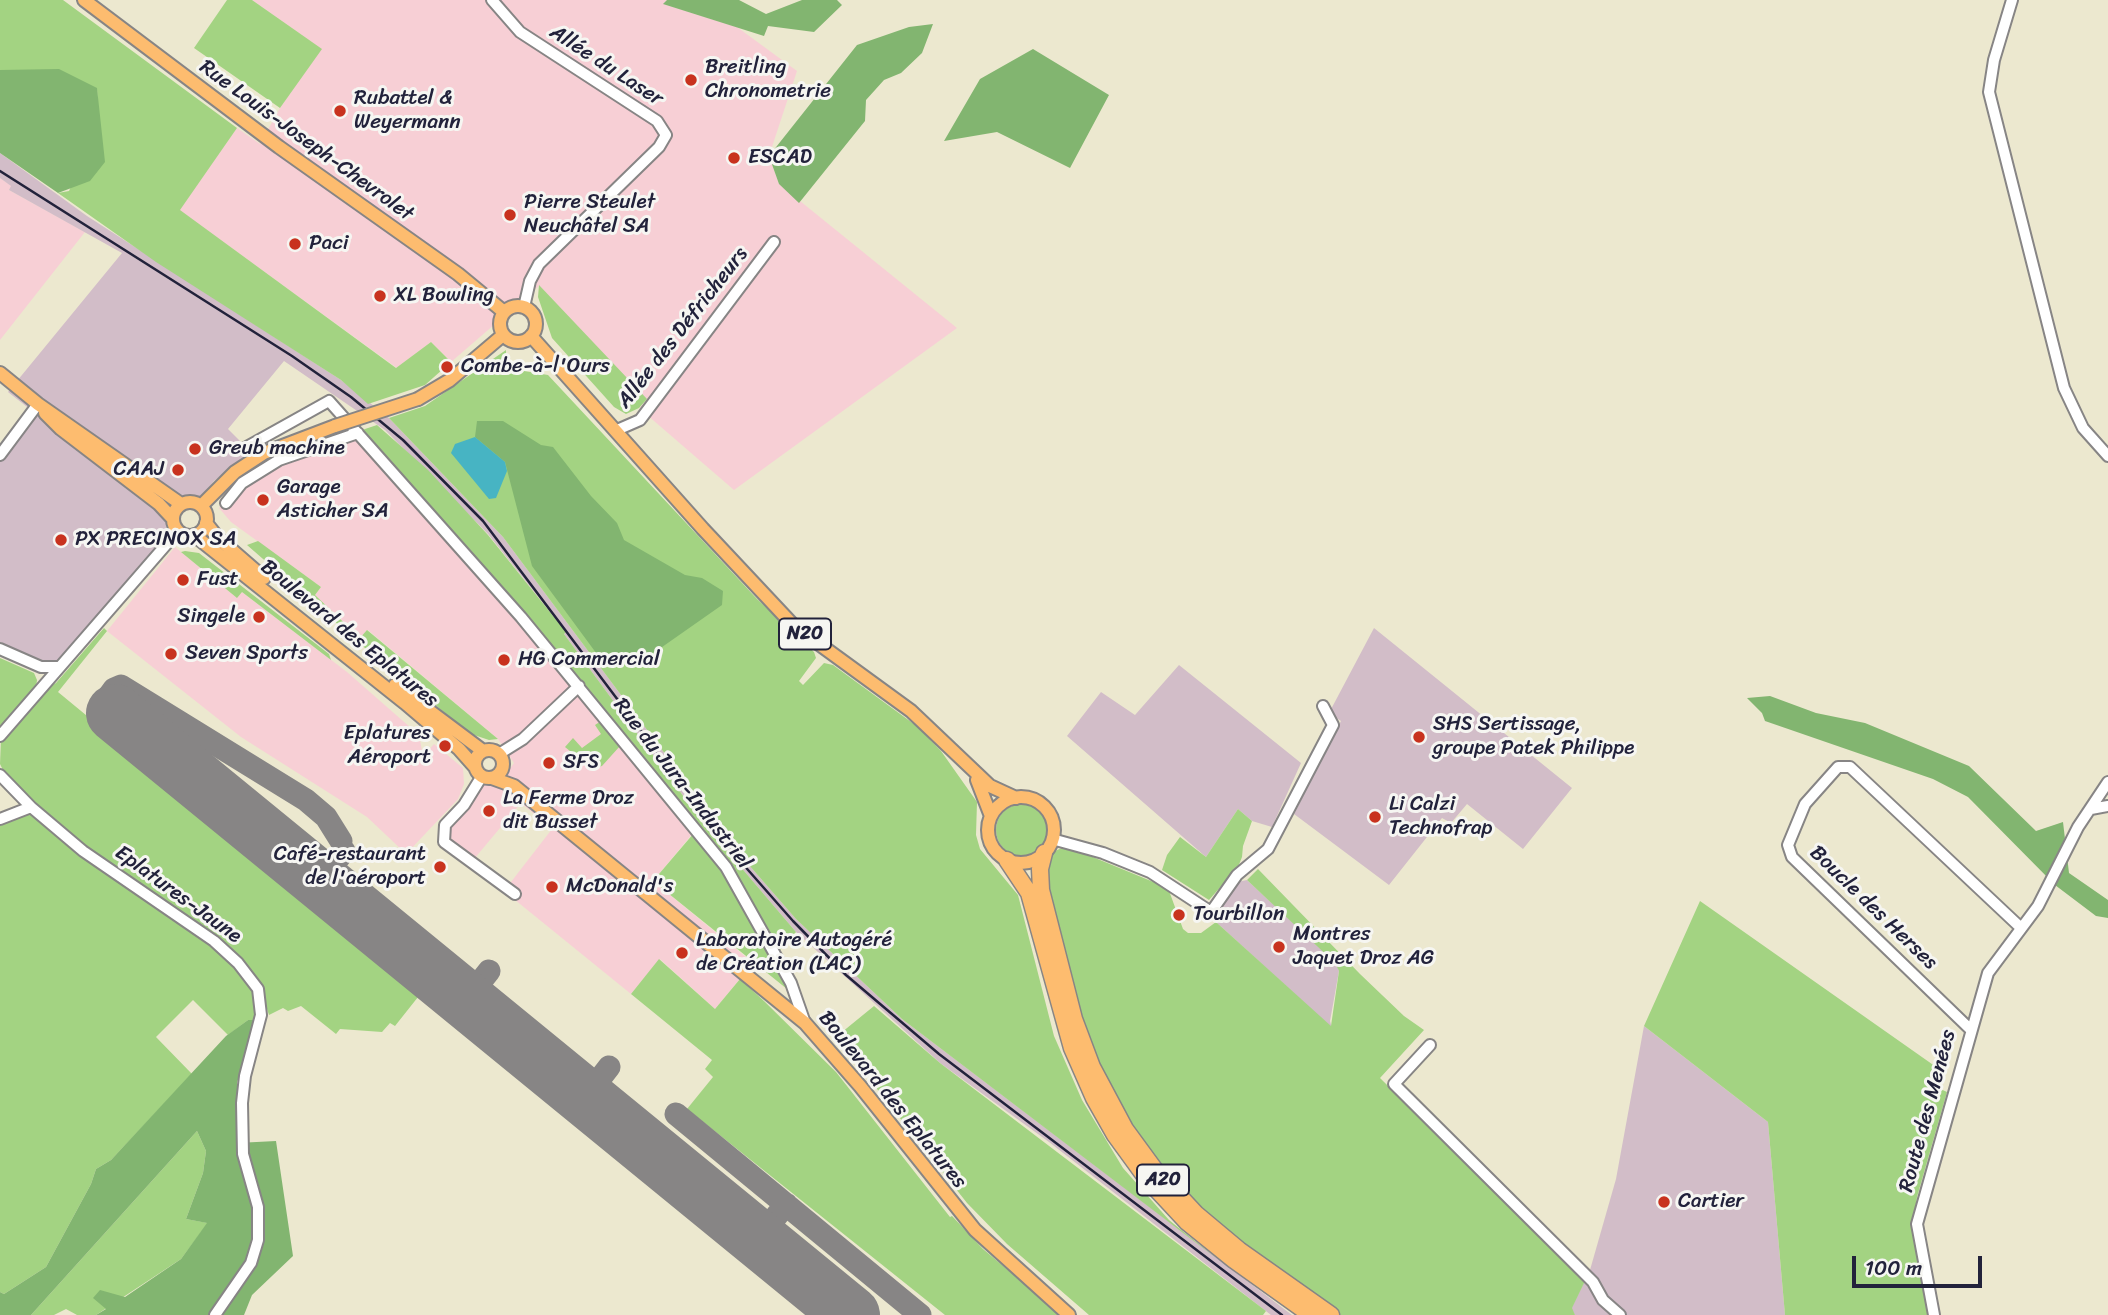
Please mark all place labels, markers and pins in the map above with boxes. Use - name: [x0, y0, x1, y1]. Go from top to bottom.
- place label: Breitling Chronometrie: [705, 55, 831, 105]
- marker: Breitling Chronometrie: [683, 72, 699, 88]
- place label: Rubattel & Weyermann: [354, 86, 461, 136]
- marker: Rubattel & Weyermann: [332, 103, 348, 119]
- place label: ESCAD: [748, 145, 812, 171]
- marker: ESCAD: [726, 150, 742, 166]
- place label: Pierre Steulet Neuchâtel SA: [524, 190, 655, 240]
- marker: Pierre Steulet Neuchâtel SA: [502, 207, 518, 223]
- place label: Paci: [309, 231, 349, 257]
- marker: Paci: [287, 236, 303, 252]
- place label: XL Bowling: [394, 283, 494, 309]
- marker: XL Bowling: [372, 288, 388, 304]
- place label: Combe-à-l'Ours: [461, 354, 610, 380]
- marker: Combe-à-l'Ours: [439, 359, 455, 375]
- place label: Greub machine: [209, 436, 345, 462]
- marker: Greub machine: [187, 441, 203, 457]
- place label: CAAJ: [114, 457, 164, 483]
- marker: CAAJ: [170, 462, 186, 478]
- place label: Garage Asticher SA: [277, 475, 389, 525]
- marker: Garage Asticher SA: [255, 492, 271, 508]
- place label: PX PRECINOX SA: [75, 527, 237, 553]
- marker: PX PRECINOX SA: [53, 532, 69, 548]
- place label: Fust: [197, 567, 239, 593]
- marker: Fust: [175, 572, 191, 588]
- place label: Singele: [177, 604, 245, 630]
- marker: Singele: [251, 609, 267, 625]
- place label: Seven Sports: [185, 641, 308, 667]
- marker: Seven Sports: [163, 646, 179, 662]
- place label: HG Commercial: [518, 647, 660, 673]
- marker: HG Commercial: [496, 652, 512, 668]
- place label: SHS Sertissage, groupe Patek Philippe: [1433, 712, 1634, 762]
- place label: Eplatures Aéroport: [344, 721, 431, 771]
- marker: SHS Sertissage, groupe Patek Philippe: [1411, 729, 1427, 745]
- marker: Eplatures Aéroport: [437, 738, 453, 754]
- place label: SFS: [563, 750, 599, 776]
- marker: SFS: [541, 755, 557, 771]
- place label: La Ferme Droz dit Busset: [503, 786, 634, 836]
- place label: Li Calzi Technofrap: [1389, 792, 1493, 842]
- marker: La Ferme Droz dit Busset: [481, 803, 497, 819]
- marker: Li Calzi Technofrap: [1367, 809, 1383, 825]
- place label: Café-restaurant de l'aéroport: [274, 842, 426, 892]
- marker: Café-restaurant de l'aéroport: [432, 859, 448, 875]
- place label: McDonald's: [566, 874, 673, 900]
- marker: McDonald's: [544, 879, 560, 895]
- place label: Tourbillon: [1193, 902, 1284, 928]
- marker: Tourbillon: [1171, 907, 1187, 923]
- place label: Montres Jaquet Droz AG: [1293, 922, 1434, 972]
- place label: Laboratoire Autogéré de Création (LAC): [696, 928, 892, 978]
- marker: Montres Jaquet Droz AG: [1271, 939, 1287, 955]
- marker: Laboratoire Autogéré de Création (LAC): [674, 945, 690, 961]
- place label: Cartier: [1678, 1189, 1744, 1215]
- marker: Cartier: [1656, 1194, 1672, 1210]

